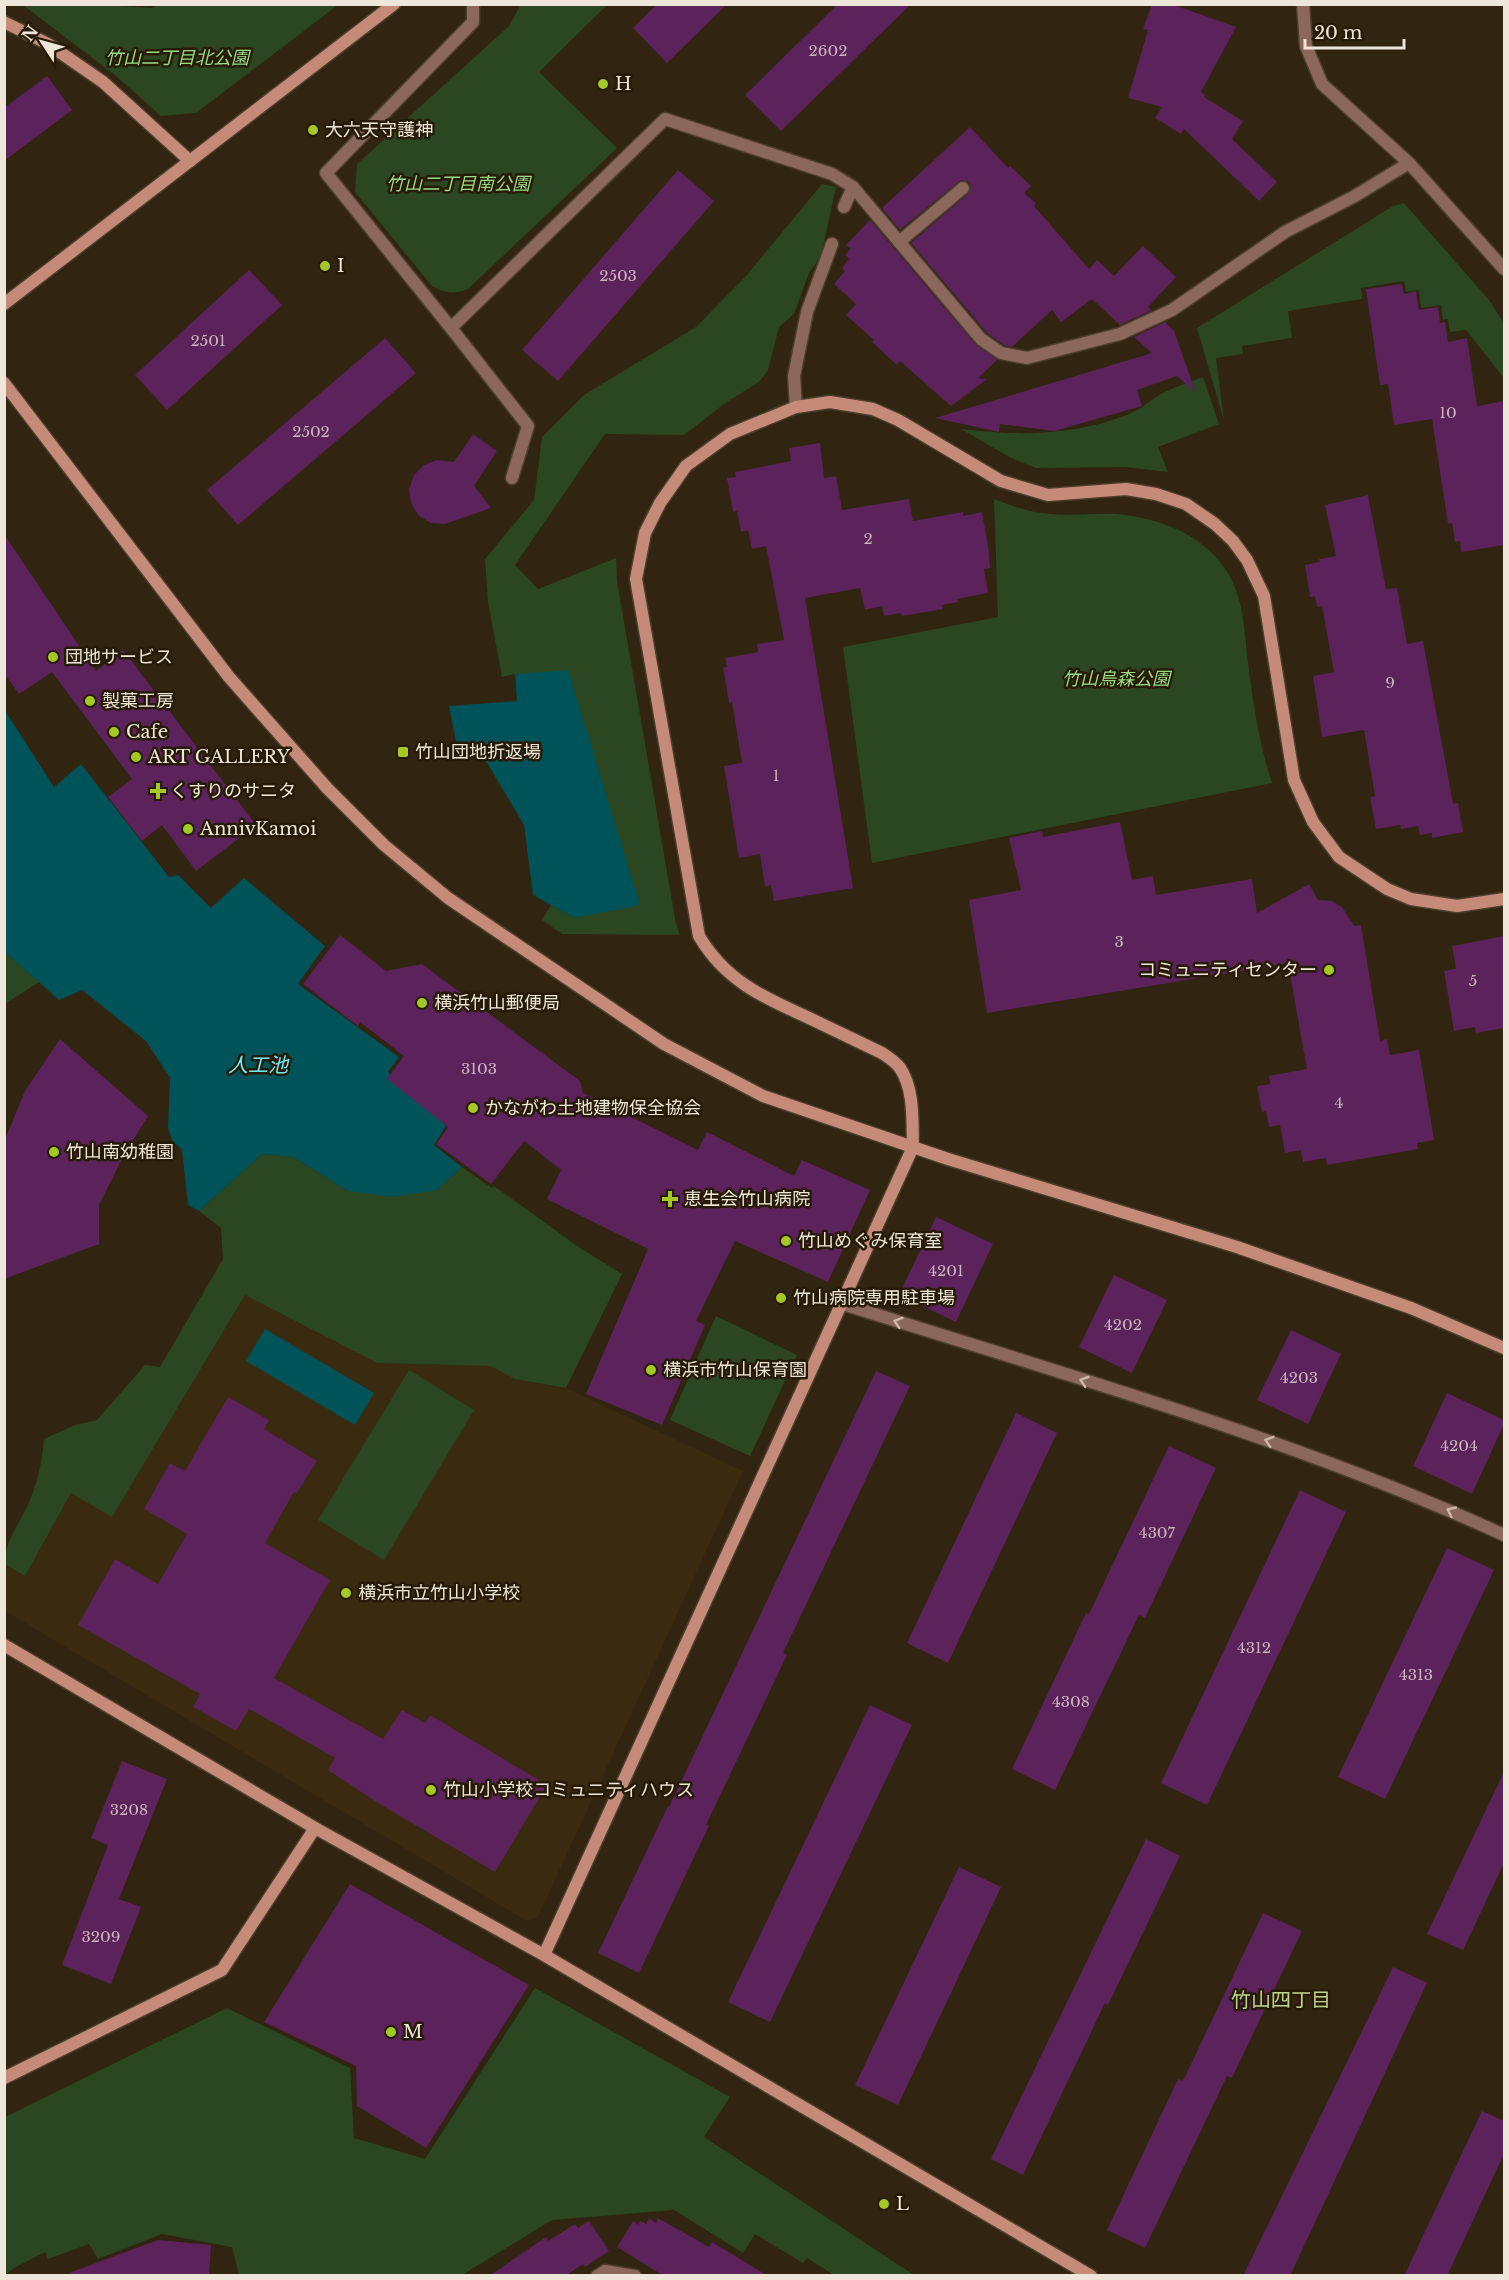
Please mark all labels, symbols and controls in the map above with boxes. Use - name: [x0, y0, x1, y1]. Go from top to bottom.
- north arrow: [12, 12, 72, 72]
- scale bar: [1305, 12, 1404, 50]
- text: N: [17, 21, 42, 45]
- text: 20 m: [1314, 22, 1362, 44]
- house number: 2602: [809, 41, 847, 60]
- park label: 竹山二丁目北公園: [105, 47, 252, 69]
- place label: H: [615, 73, 632, 95]
- marker: H: [596, 77, 610, 91]
- place label: 大六天守護神: [325, 119, 433, 141]
- marker: 大六天守護神: [306, 123, 320, 137]
- park label: 竹山二丁目南公園: [386, 173, 533, 195]
- place label: I: [337, 255, 344, 277]
- marker: I: [318, 259, 332, 273]
- house number: 2503: [599, 266, 637, 285]
- house number: 2501: [190, 331, 226, 350]
- house number: 10: [1439, 403, 1457, 422]
- house number: 2502: [292, 422, 330, 441]
- house number: 2: [863, 529, 873, 548]
- place label: 団地サービス: [65, 646, 173, 668]
- marker: 団地サービス: [46, 650, 60, 664]
- park label: 竹山烏森公園: [1062, 668, 1173, 690]
- house number: 9: [1385, 673, 1395, 692]
- place label: 製菓工房: [102, 690, 174, 712]
- marker: 製菓工房: [83, 694, 97, 708]
- place label: Cafe: [126, 721, 168, 743]
- marker: Cafe: [107, 725, 121, 739]
- place label: 竹山団地折返場: [415, 741, 541, 763]
- marker: 竹山団地折返場: [396, 745, 410, 759]
- place label: ART GALLERY: [147, 746, 291, 768]
- marker: ART GALLERY: [129, 750, 143, 764]
- house number: 1: [773, 766, 779, 785]
- place label: くすりのサニタ: [170, 780, 296, 802]
- marker: くすりのサニタ: [151, 784, 165, 798]
- place label: AnnivKamoi: [199, 818, 316, 840]
- marker: AnnivKamoi: [181, 822, 195, 836]
- house number: 3: [1114, 932, 1124, 951]
- place label: コミュニティセンター: [1138, 959, 1317, 981]
- marker: コミュニティセンター: [1322, 963, 1336, 977]
- house number: 5: [1469, 971, 1477, 990]
- place label: 横浜竹山郵便局: [434, 992, 560, 1014]
- marker: 横浜竹山郵便局: [415, 996, 429, 1010]
- water label: 人工池: [228, 1053, 290, 1077]
- house number: 3103: [461, 1059, 497, 1078]
- house number: 4: [1335, 1093, 1343, 1112]
- place label: かながわ土地建物保全協会: [485, 1097, 701, 1119]
- marker: かながわ土地建物保全協会: [466, 1101, 480, 1115]
- place label: 竹山南幼稚園: [66, 1141, 174, 1163]
- marker: 竹山南幼稚園: [47, 1145, 61, 1159]
- place label: 恵生会竹山病院: [684, 1188, 810, 1210]
- marker: 恵生会竹山病院: [661, 1190, 679, 1208]
- place label: 竹山めぐみ保育室: [798, 1230, 943, 1252]
- marker: 竹山めぐみ保育室: [779, 1234, 793, 1248]
- house number: 4201: [928, 1261, 964, 1280]
- place label: 竹山病院専用駐車場: [793, 1287, 955, 1309]
- marker: 竹山病院専用駐車場: [774, 1291, 788, 1305]
- house number: 4202: [1104, 1315, 1142, 1334]
- one-way arrow: [893, 1317, 904, 1329]
- place label: 横浜市竹山保育園: [663, 1359, 807, 1381]
- marker: 横浜市竹山保育園: [644, 1363, 658, 1377]
- house number: 4203: [1280, 1368, 1318, 1387]
- one-way arrow: [1079, 1376, 1090, 1389]
- one-way arrow: [1264, 1436, 1275, 1448]
- house number: 4204: [1440, 1436, 1478, 1455]
- one-way arrow: [1447, 1506, 1458, 1518]
- house number: 4307: [1139, 1523, 1176, 1542]
- place label: 横浜市立竹山小学校: [358, 1582, 520, 1604]
- marker: 横浜市立竹山小学校: [339, 1586, 353, 1600]
- house number: 4312: [1237, 1638, 1271, 1657]
- house number: 4313: [1399, 1665, 1433, 1684]
- house number: 4308: [1052, 1692, 1090, 1711]
- place label: 竹山小学校コミュニティハウス: [443, 1779, 694, 1801]
- marker: 竹山小学校コミュニティハウス: [424, 1783, 438, 1797]
- house number: 3208: [110, 1800, 148, 1819]
- house number: 3209: [82, 1927, 120, 1946]
- district label: 竹山四丁目: [1231, 1988, 1331, 2012]
- place label: M: [403, 2021, 423, 2043]
- marker: M: [384, 2025, 398, 2039]
- place label: L: [896, 2193, 909, 2215]
- marker: L: [877, 2197, 891, 2211]

